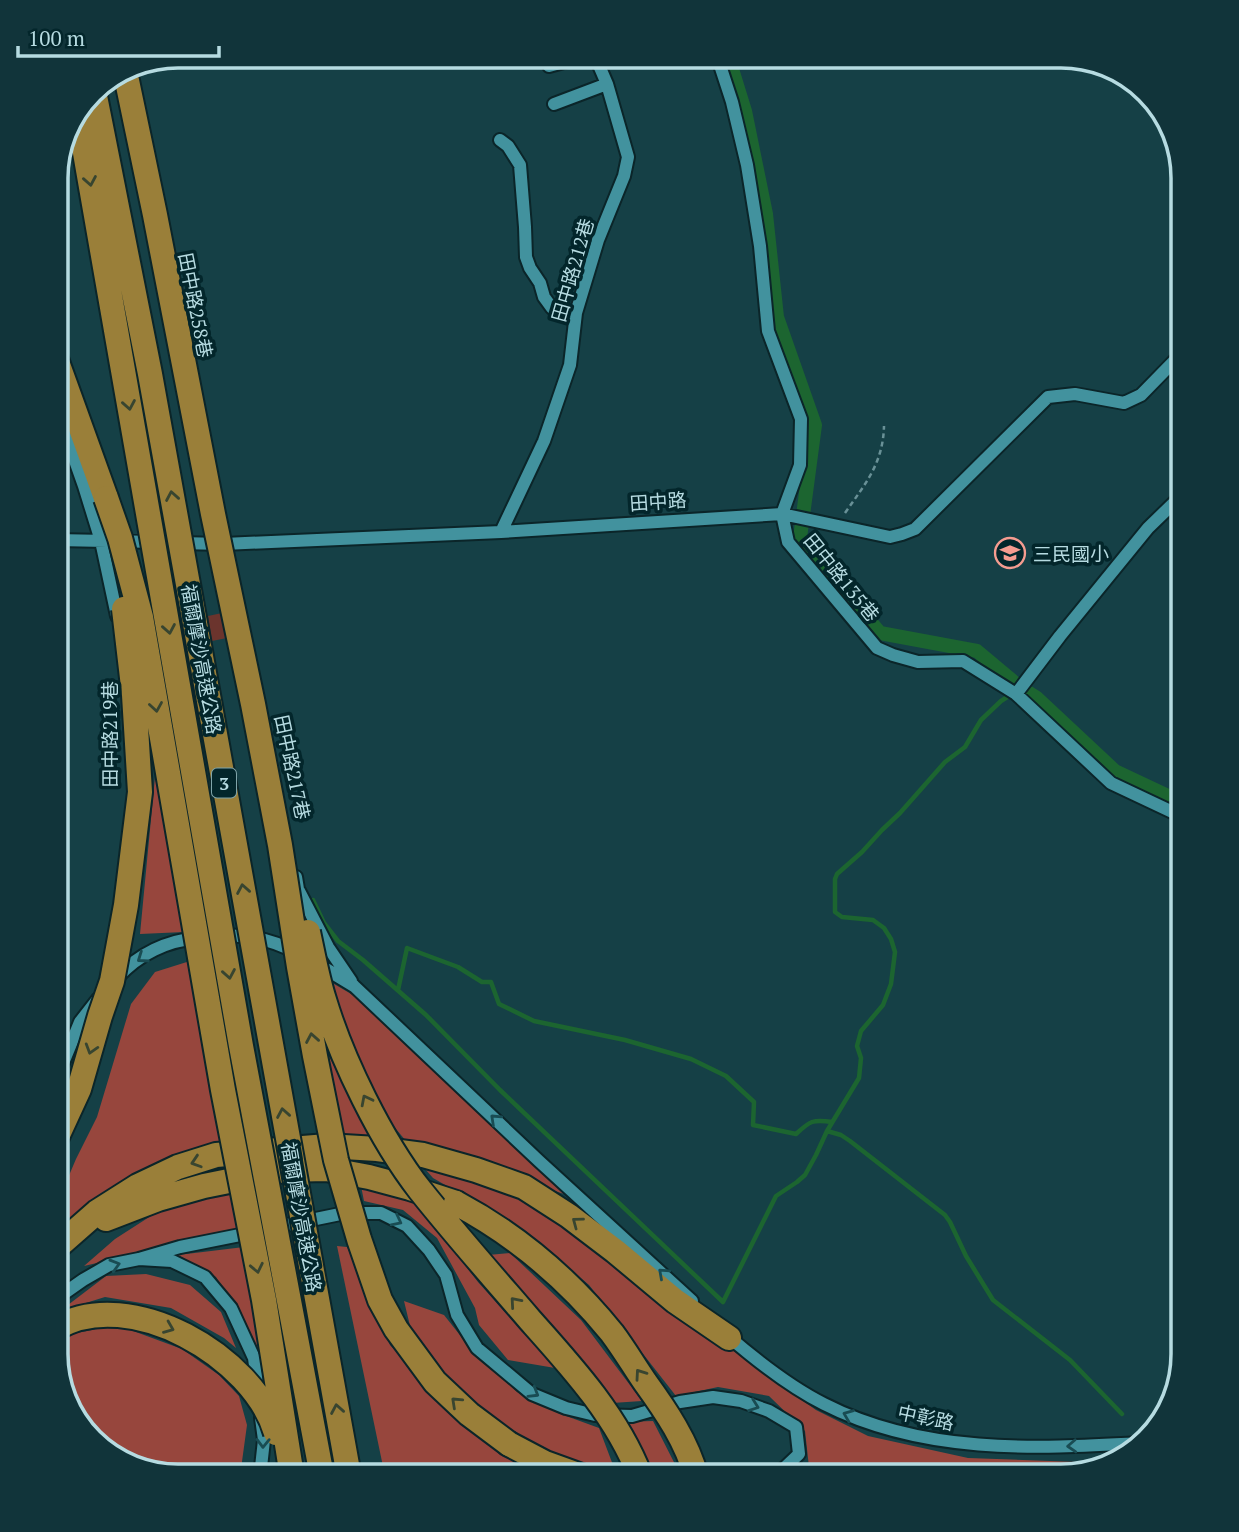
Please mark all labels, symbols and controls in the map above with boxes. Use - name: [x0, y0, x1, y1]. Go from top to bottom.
- scale bar: [18, 14, 219, 58]
- text: 100 m: [28, 24, 85, 52]
- one-way arrow: [81, 175, 96, 187]
- street label: 田中路212巷: [545, 215, 599, 325]
- street label: 田中路258巷: [174, 250, 218, 360]
- one-way arrow: [120, 399, 135, 411]
- street label: 田中路: [629, 487, 687, 515]
- one-way arrow: [165, 490, 180, 502]
- street label: 田中路135巷: [799, 528, 885, 626]
- school or university icon: 三民國小: [993, 536, 1027, 570]
- place label: 三民國小: [1033, 541, 1109, 566]
- street label: 福爾摩沙高速公路: [176, 582, 228, 736]
- one-way arrow: [161, 623, 176, 635]
- street label: 田中路219巷: [97, 681, 122, 787]
- one-way arrow: [148, 701, 163, 713]
- street label: 田中路217巷: [270, 712, 316, 822]
- road number: 3: [212, 768, 236, 798]
- one-way arrow: [236, 883, 251, 895]
- one-way arrow: [136, 950, 149, 963]
- one-way arrow: [221, 968, 236, 980]
- one-way arrow: [305, 1032, 320, 1044]
- one-way arrow: [84, 1042, 99, 1054]
- one-way arrow: [361, 1095, 375, 1107]
- one-way arrow: [276, 1107, 291, 1119]
- one-way arrow: [490, 1115, 503, 1128]
- street label: 福爾摩沙高速公路: [276, 1140, 328, 1294]
- one-way arrow: [190, 1153, 202, 1168]
- one-way arrow: [389, 1212, 402, 1226]
- one-way arrow: [573, 1218, 585, 1231]
- one-way arrow: [108, 1259, 120, 1273]
- one-way arrow: [249, 1262, 264, 1274]
- one-way arrow: [658, 1269, 671, 1281]
- one-way arrow: [511, 1297, 523, 1310]
- one-way arrow: [163, 1319, 175, 1333]
- one-way arrow: [636, 1369, 648, 1382]
- one-way arrow: [526, 1385, 539, 1398]
- one-way arrow: [451, 1397, 464, 1410]
- one-way arrow: [747, 1397, 759, 1411]
- street label: 中彰路: [896, 1399, 956, 1435]
- one-way arrow: [330, 1403, 345, 1415]
- one-way arrow: [843, 1409, 855, 1423]
- one-way arrow: [255, 1438, 270, 1449]
- one-way arrow: [1066, 1439, 1077, 1454]

